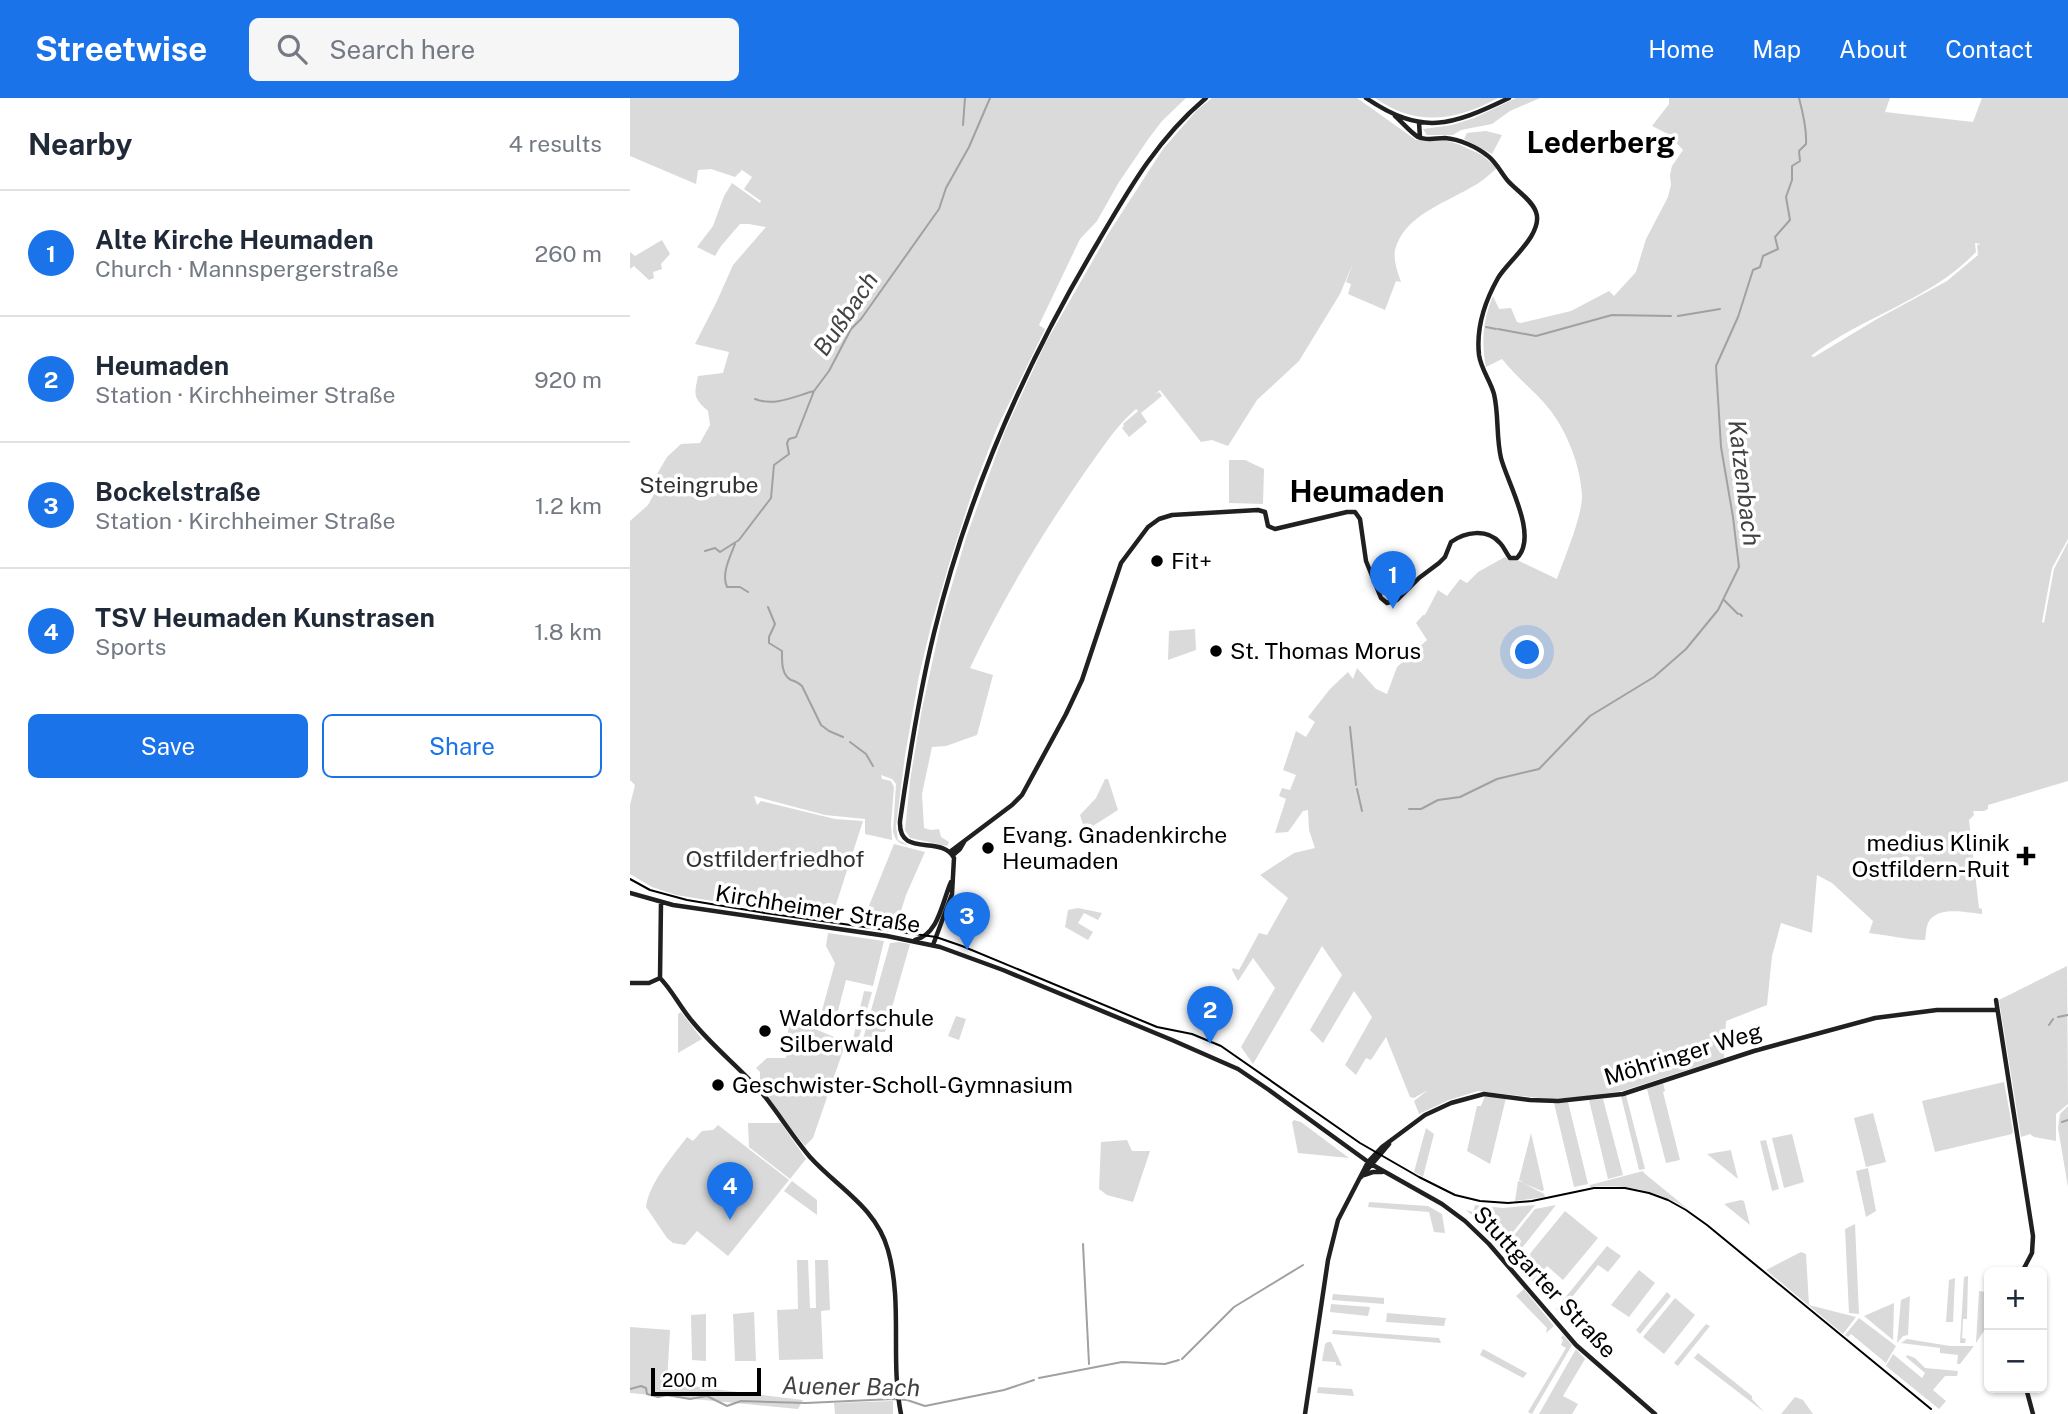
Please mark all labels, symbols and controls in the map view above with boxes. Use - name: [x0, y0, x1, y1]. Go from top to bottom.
- search box: [249, 18, 739, 81]
- text: Streetwise: [35, 30, 207, 68]
- icon: search: [273, 30, 311, 68]
- text: Search here: [329, 34, 475, 65]
- text: Home: [1648, 35, 1714, 63]
- text: Map: [1752, 35, 1801, 63]
- text: About: [1839, 35, 1907, 63]
- text: Contact: [1945, 35, 2033, 63]
- district label: Lederberg: [1527, 124, 1676, 160]
- text: Nearby: [28, 126, 132, 162]
- text: 4 results: [508, 130, 602, 157]
- text: Alte Kirche Heumaden: [95, 224, 374, 255]
- text: 1: [46, 240, 56, 267]
- text: 260 m: [535, 240, 602, 267]
- text: Church · Mannspergerstraße: [95, 255, 399, 282]
- water label: Bußbach: [807, 266, 883, 361]
- text: Heumaden: [95, 350, 229, 381]
- text: 2: [44, 366, 58, 393]
- text: 920 m: [534, 366, 602, 393]
- text: Station · Kirchheimer Straße: [95, 381, 396, 408]
- water label: Katzenbach: [1723, 418, 1767, 548]
- park label: Steingrube: [639, 471, 759, 498]
- district label: Heumaden: [1290, 473, 1444, 509]
- text: Bockelstraße: [95, 476, 261, 507]
- text: 3: [43, 492, 59, 519]
- text: 1.2 km: [535, 492, 602, 519]
- text: Station · Kirchheimer Straße: [95, 507, 396, 534]
- place label: Fit+: [1171, 547, 1212, 574]
- pin: 1: [1370, 551, 1416, 609]
- marker: Fit+: [1149, 553, 1165, 569]
- text: TSV Heumaden Kunstrasen: [95, 602, 435, 633]
- text: 4: [43, 618, 59, 645]
- text: 1.8 km: [534, 618, 602, 645]
- text: Sports: [95, 633, 166, 660]
- your location: [1510, 635, 1544, 669]
- place label: St. Thomas Morus: [1230, 637, 1421, 664]
- marker: St. Thomas Morus: [1208, 643, 1224, 659]
- button: Save: [28, 714, 308, 778]
- button: Share: [322, 714, 602, 778]
- place label: Evang. Gnadenkirche Heumaden: [1002, 821, 1227, 874]
- place label: medius Klinik Ostfildern-Ruit: [1852, 829, 2010, 882]
- marker: Evang. Gnadenkirche Heumaden: [980, 840, 996, 856]
- park label: Ostfilderfriedhof: [686, 845, 864, 872]
- marker: medius Klinik Ostfildern-Ruit: [2016, 846, 2036, 866]
- street label: Kirchheimer Straße: [714, 879, 923, 938]
- pin: 3: [944, 892, 990, 950]
- pin: 2: [1187, 986, 1233, 1044]
- place label: Waldorfschule Silberwald: [779, 1004, 934, 1057]
- street label: Möhringer Weg: [1601, 1017, 1765, 1090]
- marker: Waldorfschule Silberwald: [757, 1023, 773, 1039]
- place label: Geschwister-Scholl-Gymnasium: [732, 1071, 1073, 1098]
- marker: Geschwister-Scholl-Gymnasium: [710, 1077, 726, 1093]
- pin: 4: [707, 1162, 753, 1220]
- street label: Stuttgarter Straße: [1468, 1200, 1623, 1363]
- map controls: [1984, 1267, 2047, 1393]
- button: +: [1984, 1267, 2047, 1330]
- button: −: [1984, 1330, 2047, 1393]
- scale bar: [651, 1365, 761, 1397]
- text: 200 m: [662, 1369, 718, 1391]
- water label: Auener Bach: [782, 1371, 920, 1401]

